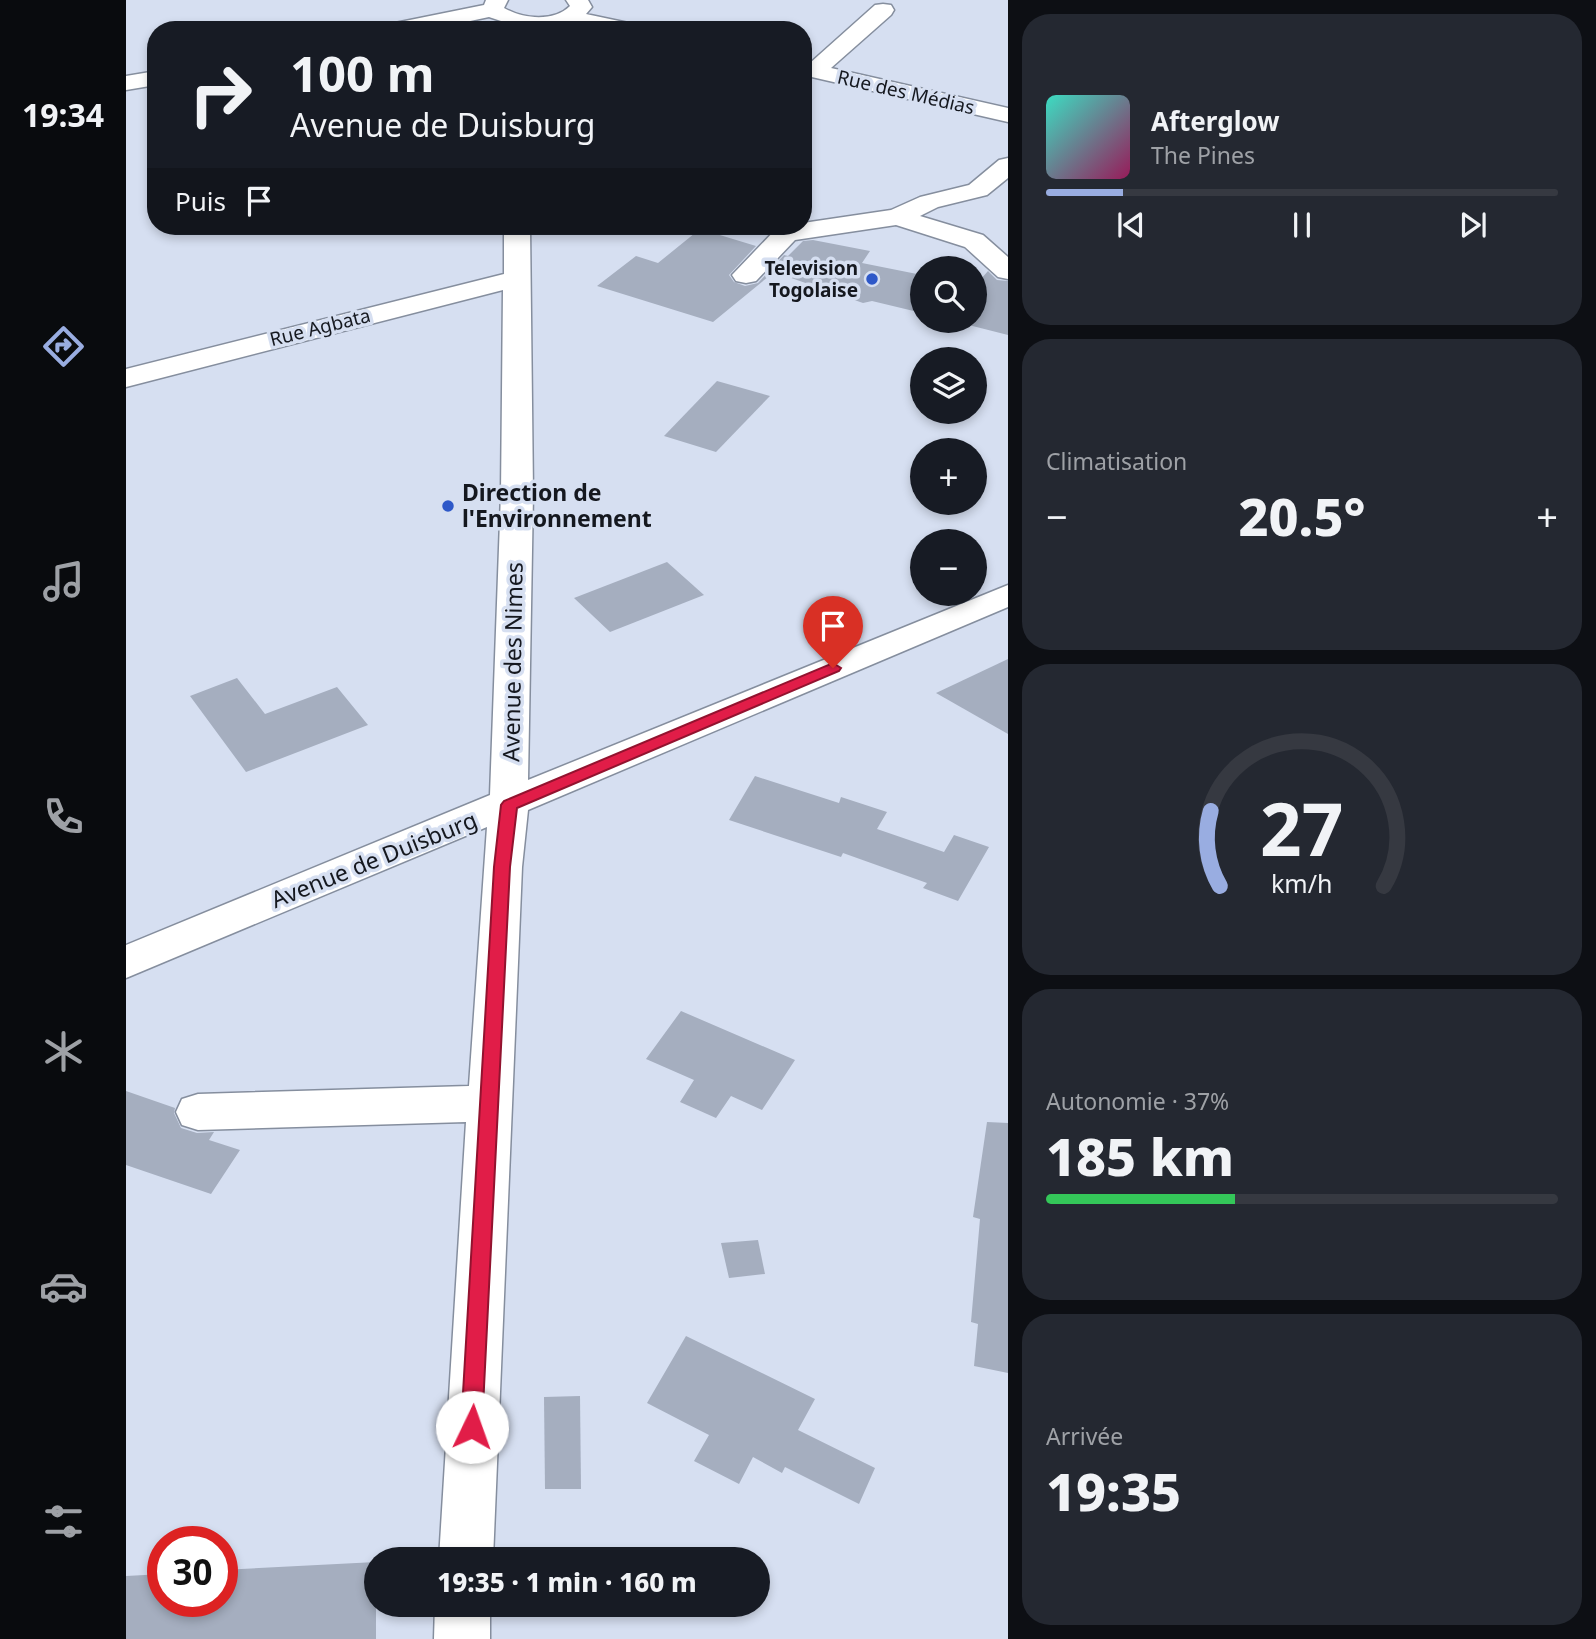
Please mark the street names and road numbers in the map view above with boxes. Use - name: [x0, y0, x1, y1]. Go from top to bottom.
- street label: Rue des Médias: [835, 64, 977, 120]
- street label: Rue Agbata: [267, 302, 373, 352]
- street label: Avenue des Nimes: [494, 562, 530, 762]
- street label: Avenue de Duisburg: [266, 803, 481, 915]

